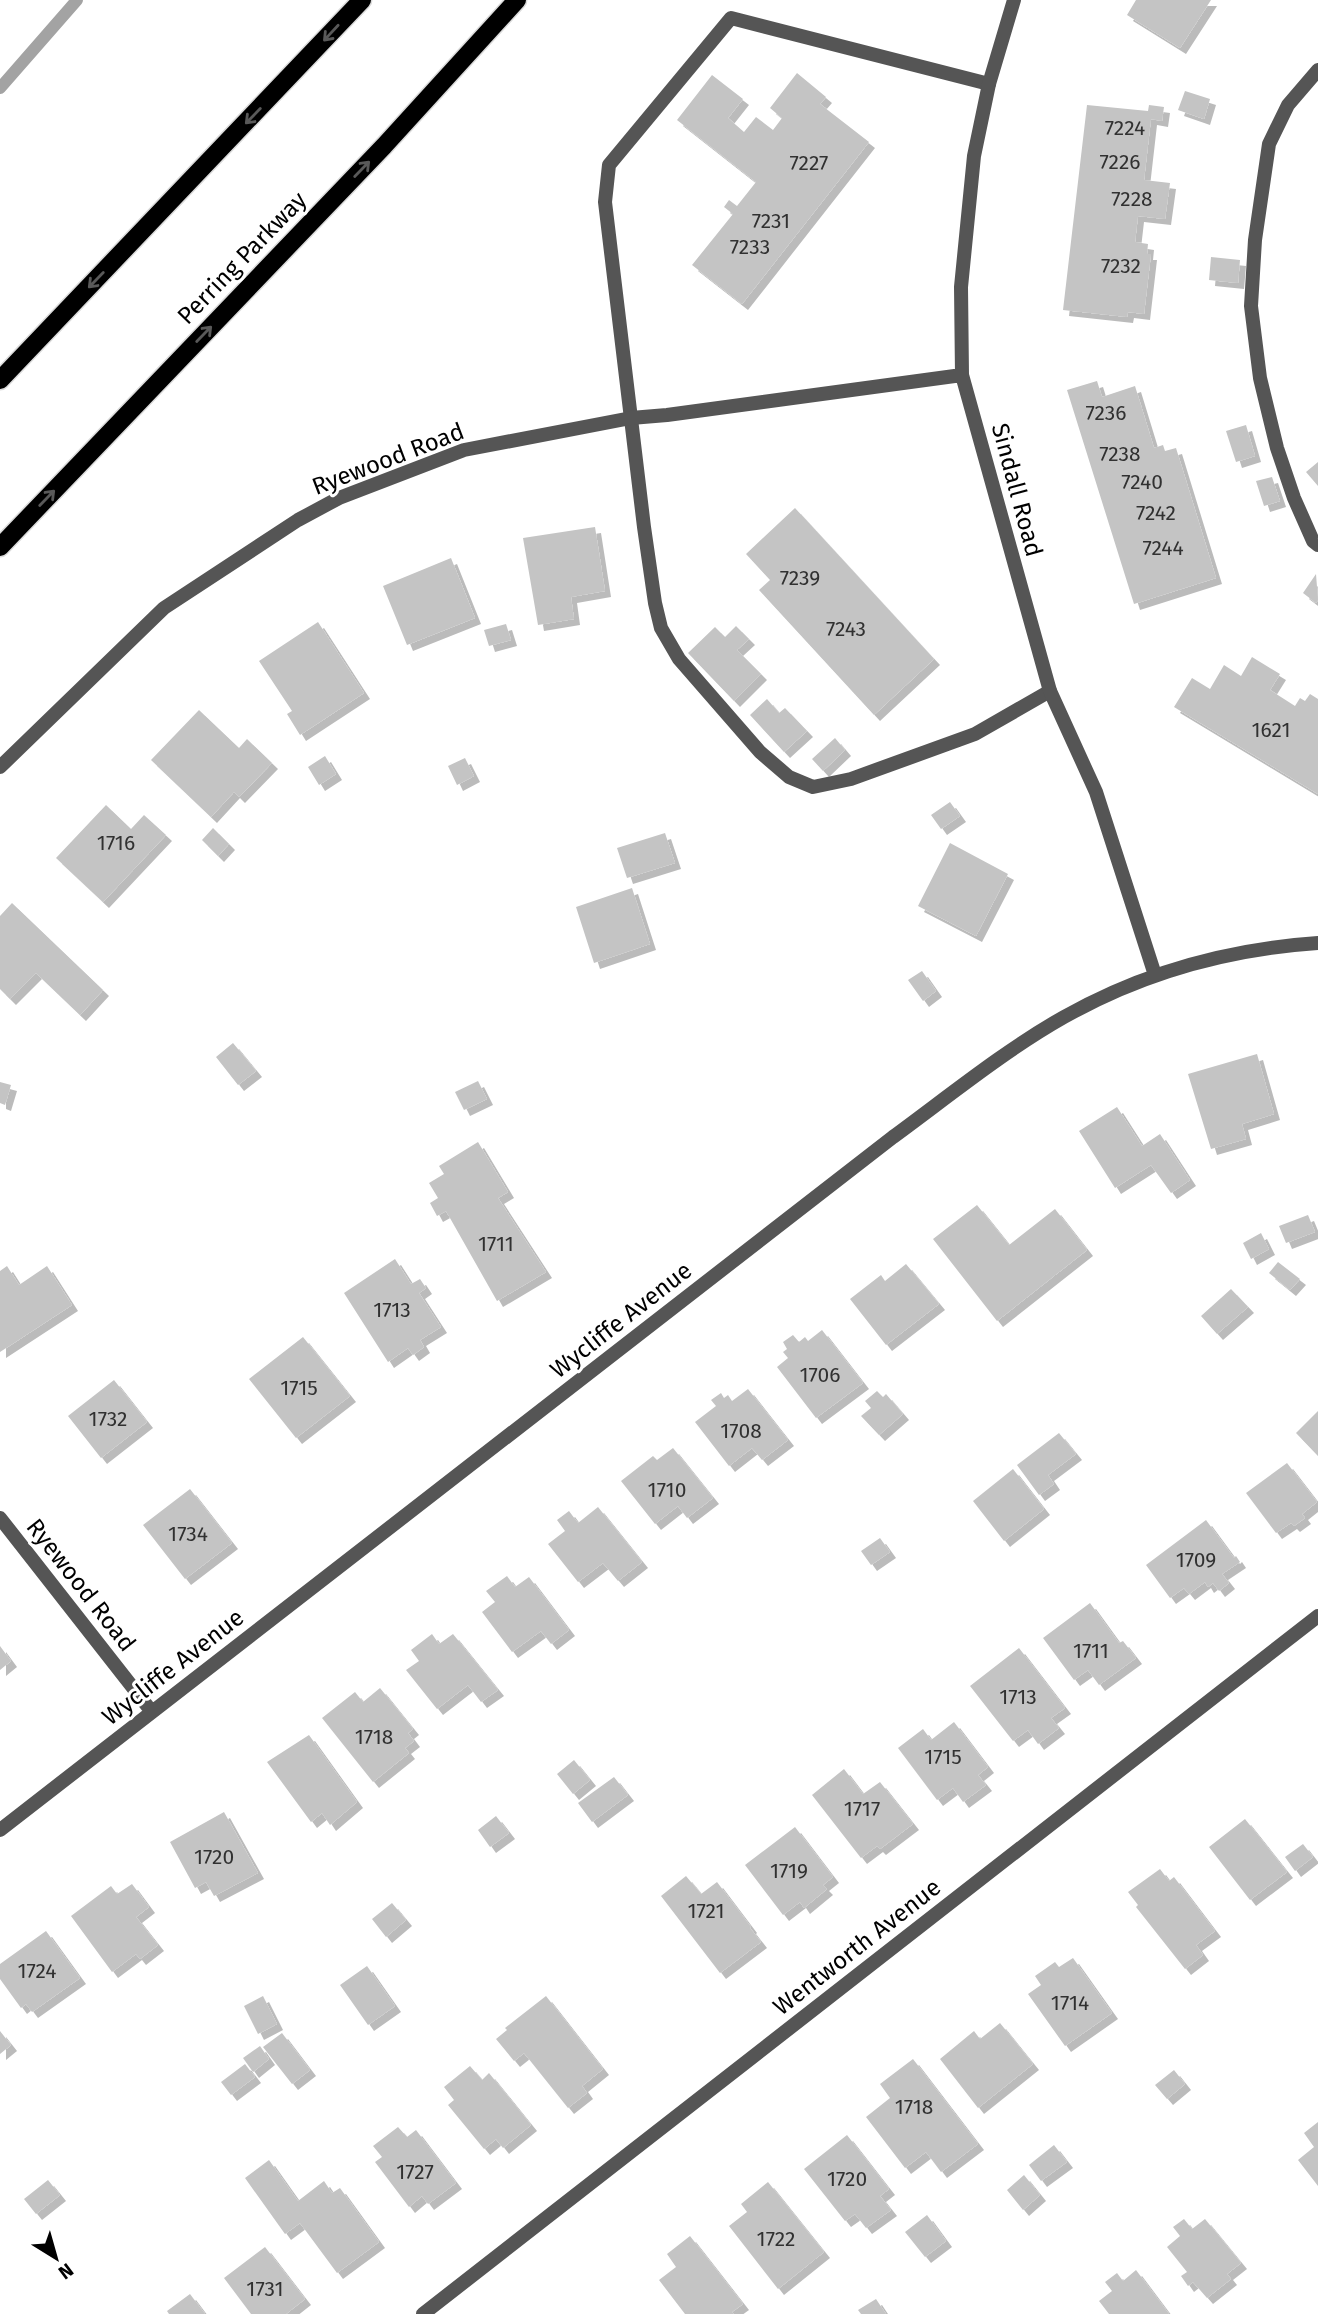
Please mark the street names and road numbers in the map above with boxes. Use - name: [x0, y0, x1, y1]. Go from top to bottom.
- street label: Perring Parkway: [172, 186, 312, 330]
- street label: Ryewood Road: [308, 417, 468, 501]
- street label: Sindall Road: [986, 420, 1048, 560]
- street label: Wycliffe Avenue: [545, 1256, 697, 1384]
- street label: Ryewood Road: [21, 1513, 141, 1657]
- street label: Wycliffe Avenue: [97, 1603, 249, 1731]
- street label: Wentworth Avenue: [768, 1873, 946, 2021]

